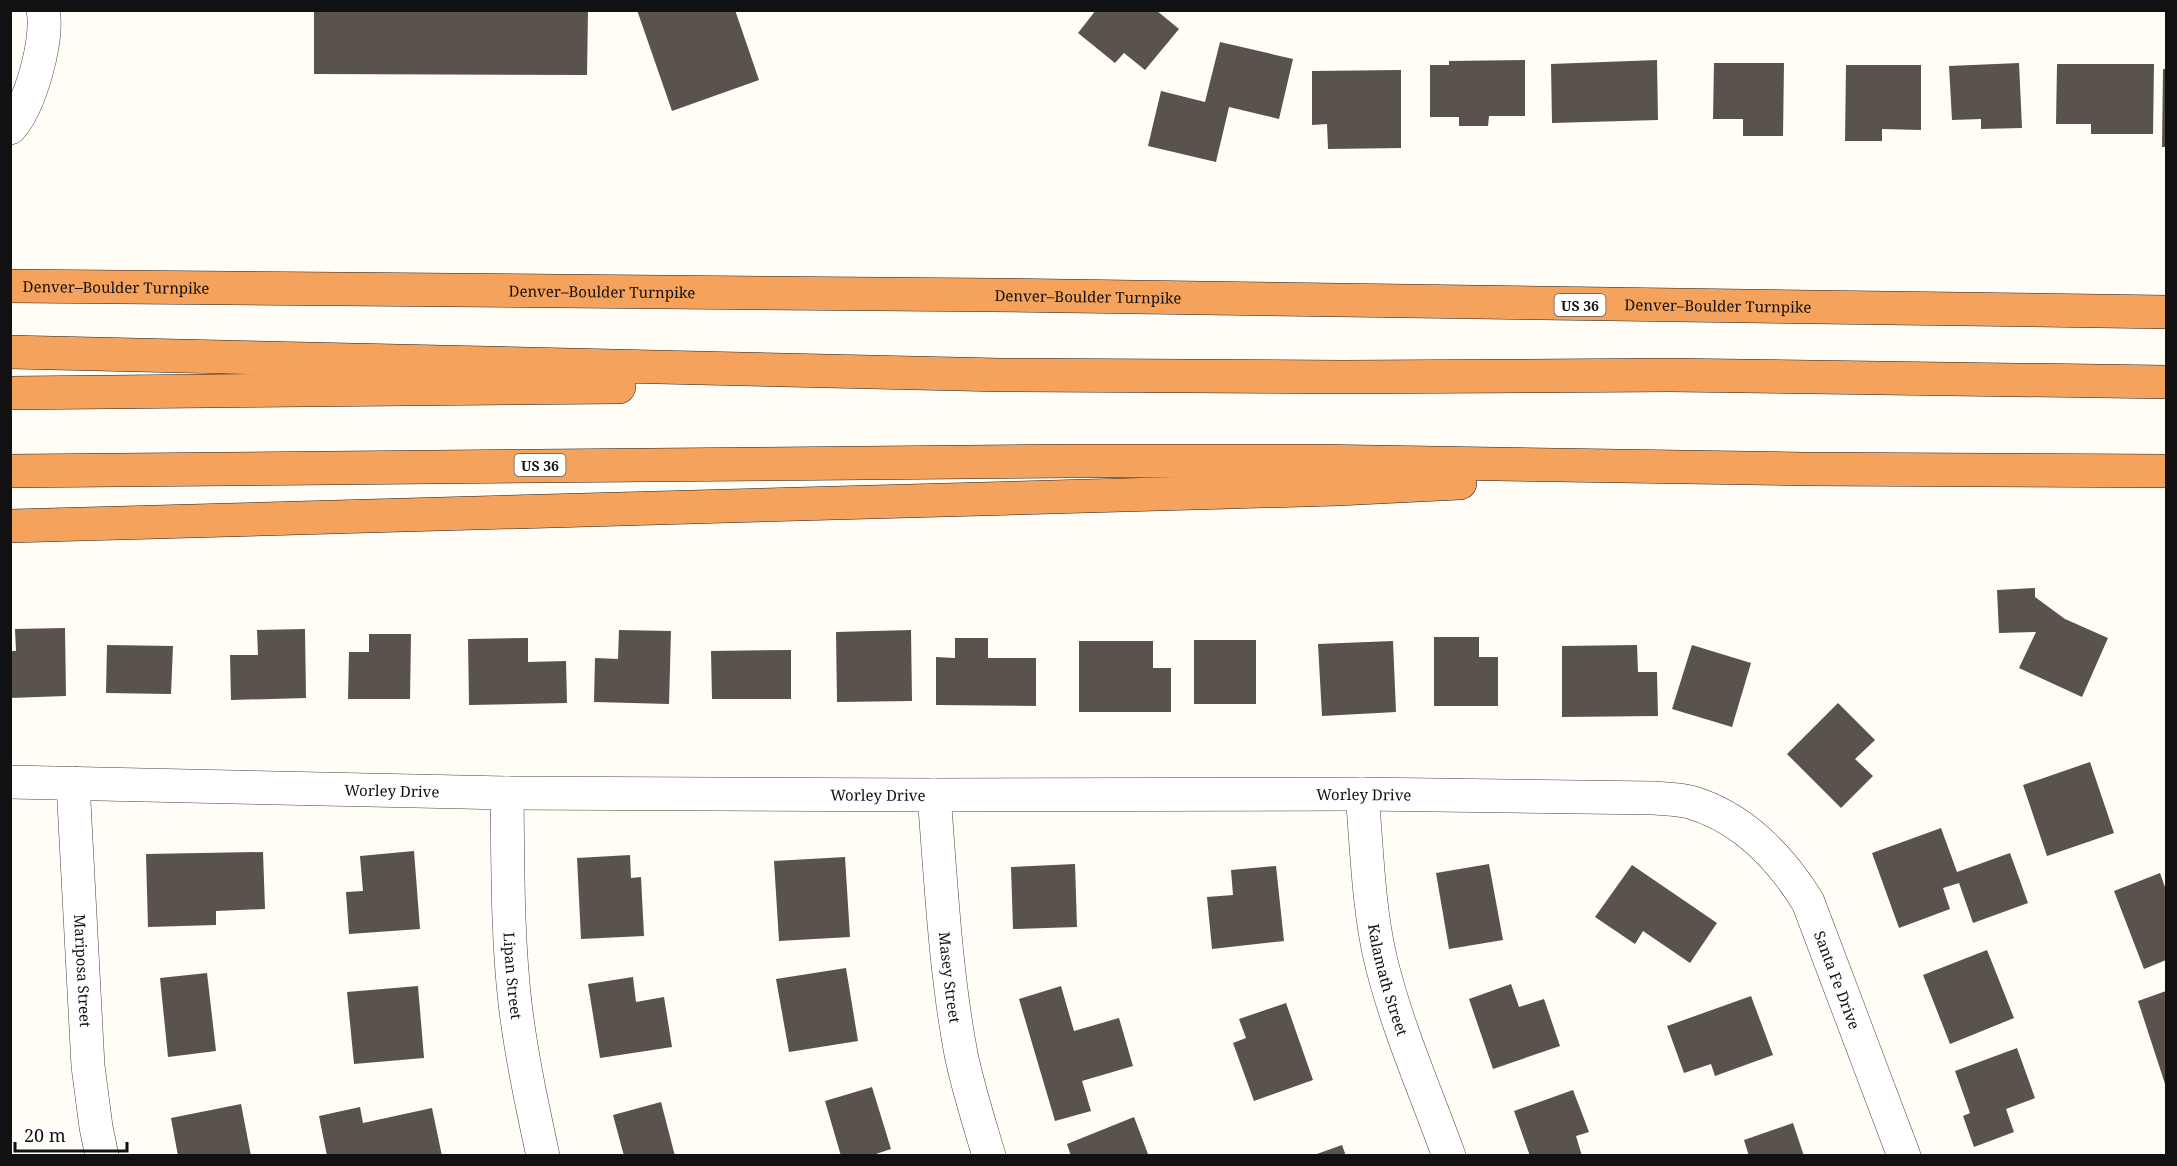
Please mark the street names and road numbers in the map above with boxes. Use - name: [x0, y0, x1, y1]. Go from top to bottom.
- street label: Denver–Boulder Turnpike: [22, 276, 210, 298]
- street label: Denver–Boulder Turnpike: [508, 281, 696, 302]
- street label: Denver–Boulder Turnpike: [994, 285, 1182, 308]
- road number: US 36: [1554, 294, 1606, 316]
- street label: Denver–Boulder Turnpike: [1624, 294, 1811, 317]
- road number: US 36: [514, 454, 566, 476]
- street label: Worley Drive: [344, 779, 440, 802]
- street label: Worley Drive: [1316, 784, 1412, 805]
- street label: Worley Drive: [830, 785, 925, 805]
- street label: Mariposa Street: [70, 914, 96, 1028]
- street label: Kalamath Street: [1364, 922, 1413, 1038]
- street label: Santa Fe Drive: [1810, 928, 1865, 1032]
- street label: Masey Street: [935, 931, 966, 1024]
- street label: Lipan Street: [500, 932, 527, 1021]

